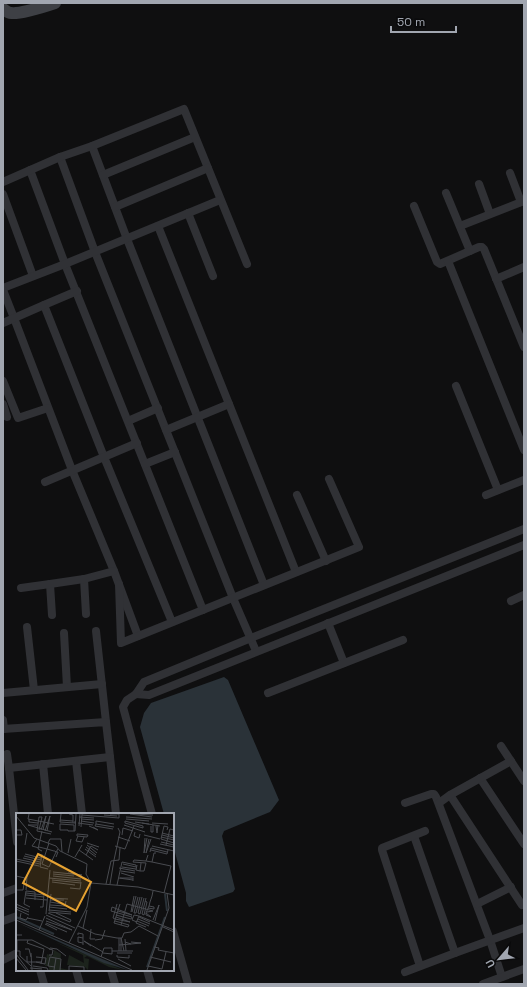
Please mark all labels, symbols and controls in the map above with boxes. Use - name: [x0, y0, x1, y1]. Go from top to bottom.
- scale bar: [391, 8, 456, 34]
- text: 50 m: [397, 14, 425, 30]
- inset map: [16, 813, 174, 971]
- north arrow: [479, 939, 519, 979]
- text: U: [482, 957, 498, 970]

